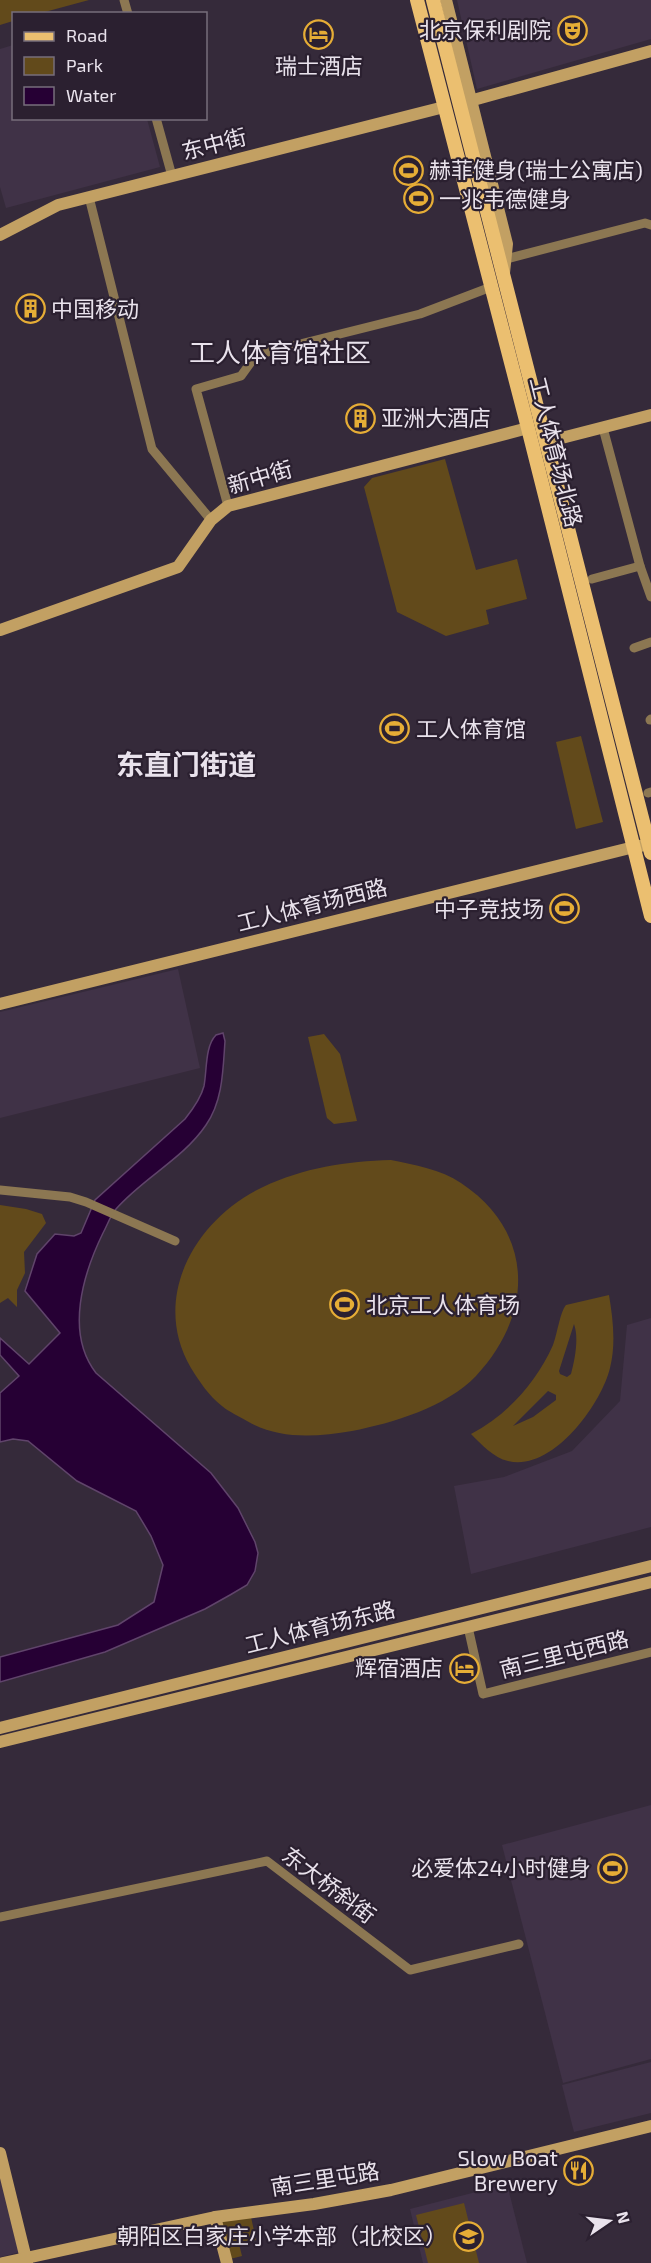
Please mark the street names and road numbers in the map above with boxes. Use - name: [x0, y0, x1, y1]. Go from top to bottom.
- street label: 东中街: [179, 122, 249, 164]
- street label: 工人体育场北路: [526, 374, 588, 530]
- street label: 新中街: [224, 454, 295, 498]
- street label: 工人体育场西路: [234, 873, 390, 935]
- street label: 工人体育场东路: [242, 1595, 398, 1657]
- street label: 南三里屯西路: [497, 1624, 631, 1682]
- street label: 东大桥斜街: [278, 1841, 381, 1928]
- street label: 南三里屯路: [268, 2157, 381, 2199]

